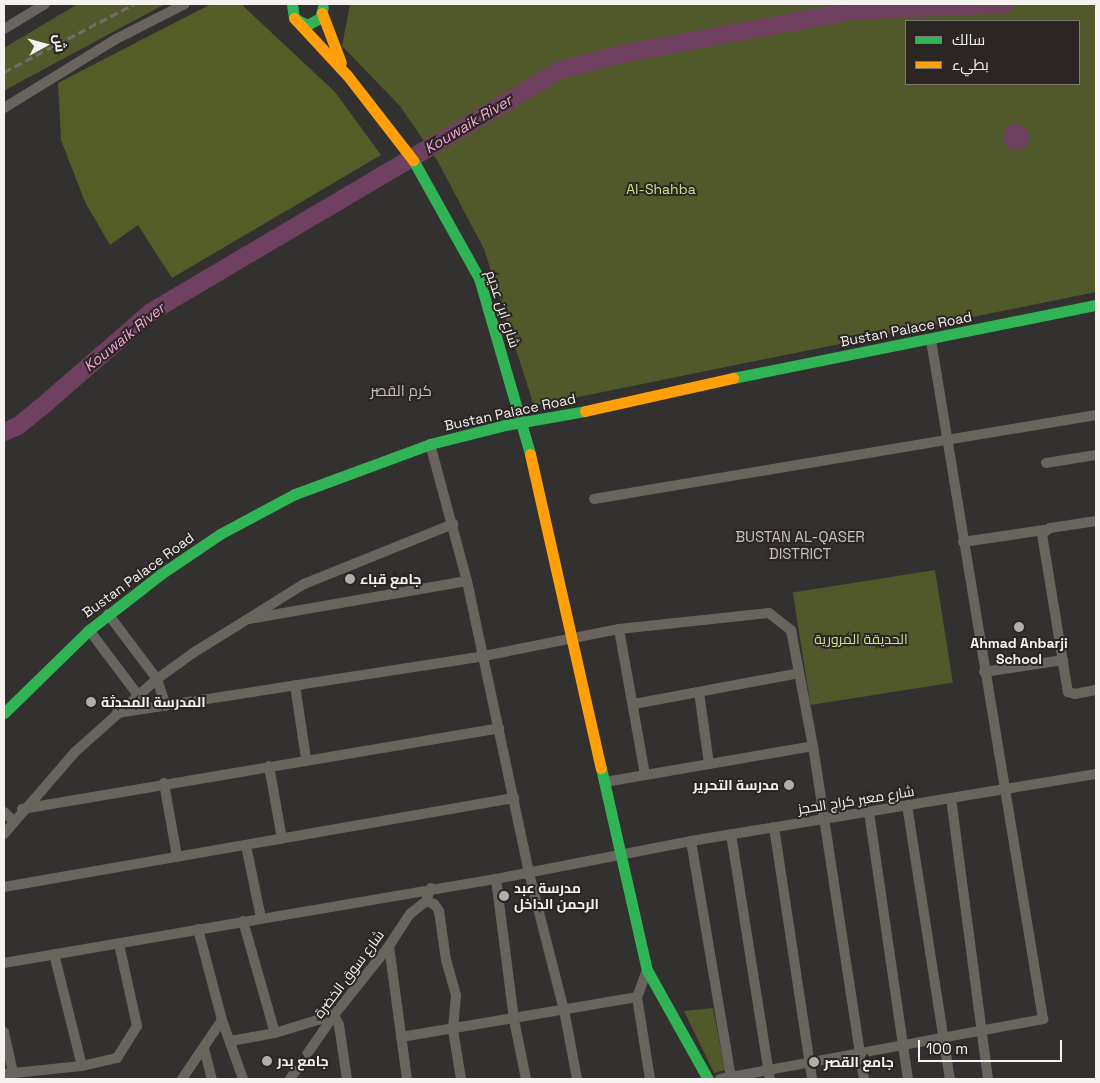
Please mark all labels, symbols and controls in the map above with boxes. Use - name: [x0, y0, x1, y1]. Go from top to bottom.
- north arrow: [20, 20, 70, 70]
- legend: [905, 20, 1080, 85]
- text: سالك: [952, 30, 985, 49]
- text: ش: [50, 33, 70, 53]
- text: بطيء: [952, 55, 989, 74]
- water label: Kouwaik River: [421, 91, 515, 157]
- park label: Al-Shahba: [626, 181, 696, 197]
- street label: شارع ابن عديم: [483, 268, 523, 350]
- water label: Kouwaik River: [80, 299, 168, 375]
- street label: Bustan Palace Road: [839, 308, 973, 350]
- district label: كرم القصر: [370, 382, 432, 400]
- street label: Bustan Palace Road: [443, 390, 577, 434]
- district label: BUSTAN AL-QASER DISTRICT: [726, 527, 874, 562]
- street label: Bustan Palace Road: [79, 529, 197, 621]
- place label: جامع قباء: [360, 571, 421, 587]
- marker: جامع قباء: [344, 573, 356, 585]
- marker: Ahmad Anbarji School: [1013, 621, 1025, 633]
- park label: الحديقة المرورية: [814, 631, 908, 647]
- place label: Ahmad Anbarji School: [970, 635, 1068, 668]
- place label: المدرسة المحدثة: [101, 694, 206, 710]
- marker: المدرسة المحدثة: [85, 696, 97, 708]
- place label: مدرسة التحرير: [693, 777, 779, 793]
- marker: مدرسة التحرير: [783, 779, 795, 791]
- street label: شارع معبر كراج الحجز: [797, 783, 915, 817]
- place label: مدرسة عبد الرحمن الداخل: [514, 880, 599, 912]
- marker: مدرسة عبد الرحمن الداخل: [498, 890, 510, 902]
- street label: شارع سوق الخضرة: [310, 927, 388, 1021]
- scale bar: [920, 1030, 1064, 1062]
- text: 100 m: [926, 1039, 968, 1058]
- place label: جامع بدر: [277, 1053, 328, 1069]
- place label: جامع القصر: [824, 1054, 894, 1070]
- marker: جامع بدر: [261, 1055, 273, 1067]
- marker: جامع القصر: [808, 1056, 820, 1068]

